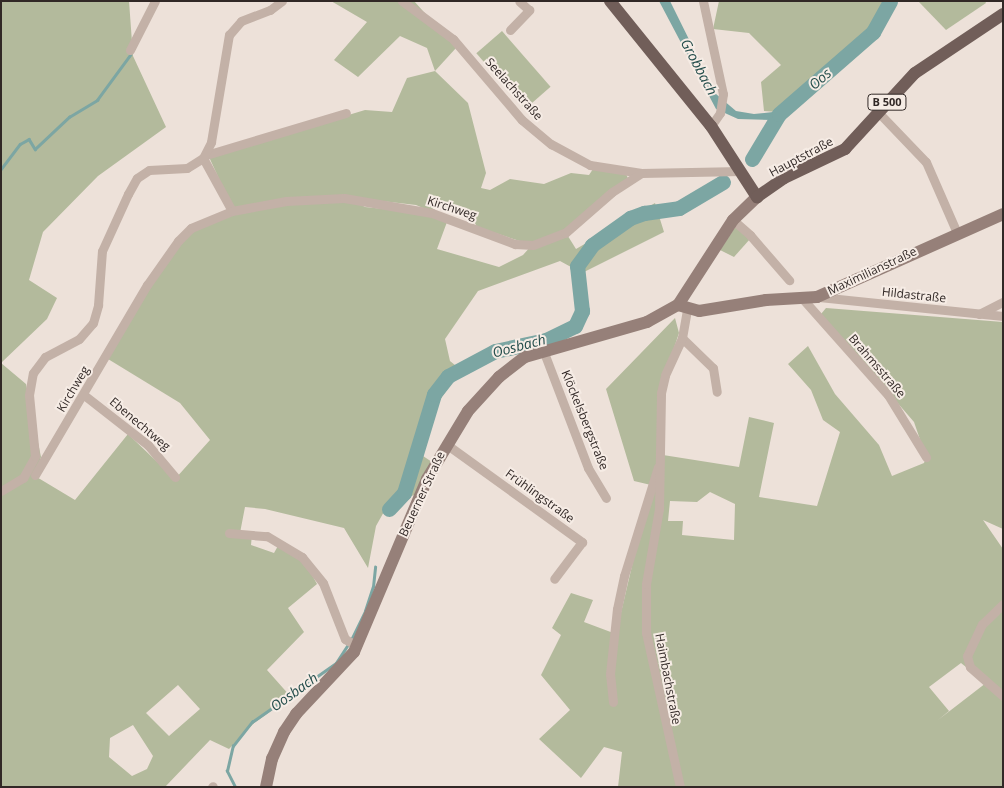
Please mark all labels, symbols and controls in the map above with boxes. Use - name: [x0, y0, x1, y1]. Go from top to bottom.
- water label: Grobbach: [677, 36, 721, 98]
- street label: Seelachstraße: [482, 55, 546, 123]
- water label: Oos: [805, 65, 835, 93]
- road number: B 500: [867, 94, 907, 110]
- street label: Hauptstraße: [767, 134, 835, 180]
- street label: Kirchweg: [426, 193, 478, 223]
- street label: Maximilianstraße: [825, 244, 919, 298]
- street label: Hildastraße: [881, 284, 947, 306]
- water label: Oosbach: [491, 331, 547, 361]
- street label: Brahmsstraße: [846, 331, 908, 401]
- street label: Kirchweg: [54, 363, 92, 415]
- street label: Klöckelsbergstraße: [558, 368, 612, 472]
- street label: Ebenechtweg: [107, 394, 173, 454]
- street label: Beuerner Straße: [396, 449, 448, 539]
- street label: Frühlingstraße: [503, 466, 577, 526]
- street label: Haimbachstraße: [652, 632, 684, 726]
- water label: Oosbach: [267, 669, 321, 715]

